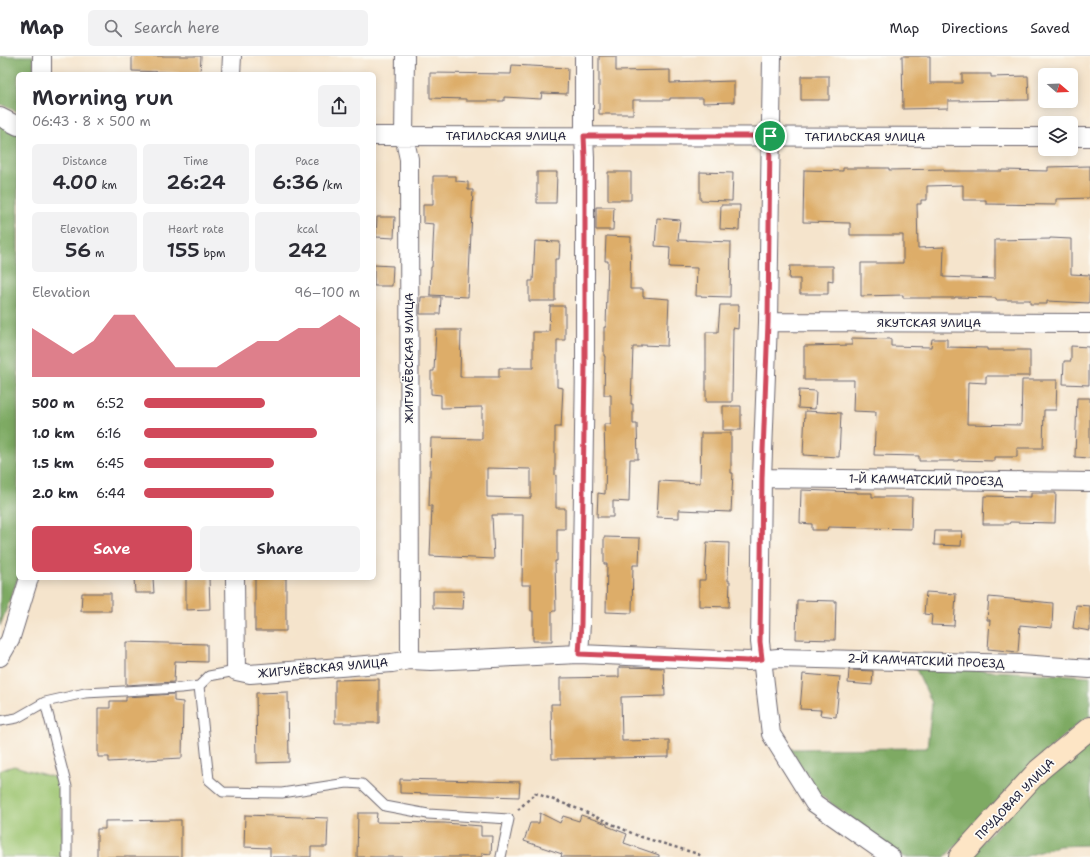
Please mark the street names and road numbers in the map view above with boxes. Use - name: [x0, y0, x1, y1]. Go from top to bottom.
- street label: ТАГИЛЬСКАЯ УЛИЦА: [446, 128, 566, 144]
- street label: ТАГИЛЬСКАЯ УЛИЦА: [805, 129, 925, 145]
- street label: ЖИГУЛЁВСКАЯ УЛИЦА: [401, 292, 417, 423]
- street label: ЯКУТСКАЯ УЛИЦА: [877, 315, 981, 331]
- street label: 1-Й КАМЧАТСКИЙ ПРОЕЗД: [849, 471, 1003, 489]
- street label: 2-Й КАМЧАТСКИЙ ПРОЕЗД: [847, 650, 1005, 672]
- street label: ЖИГУЛЁВСКАЯ УЛИЦА: [257, 654, 389, 682]
- street label: ПРУДОВАЯ УЛИЦА: [972, 755, 1058, 843]

